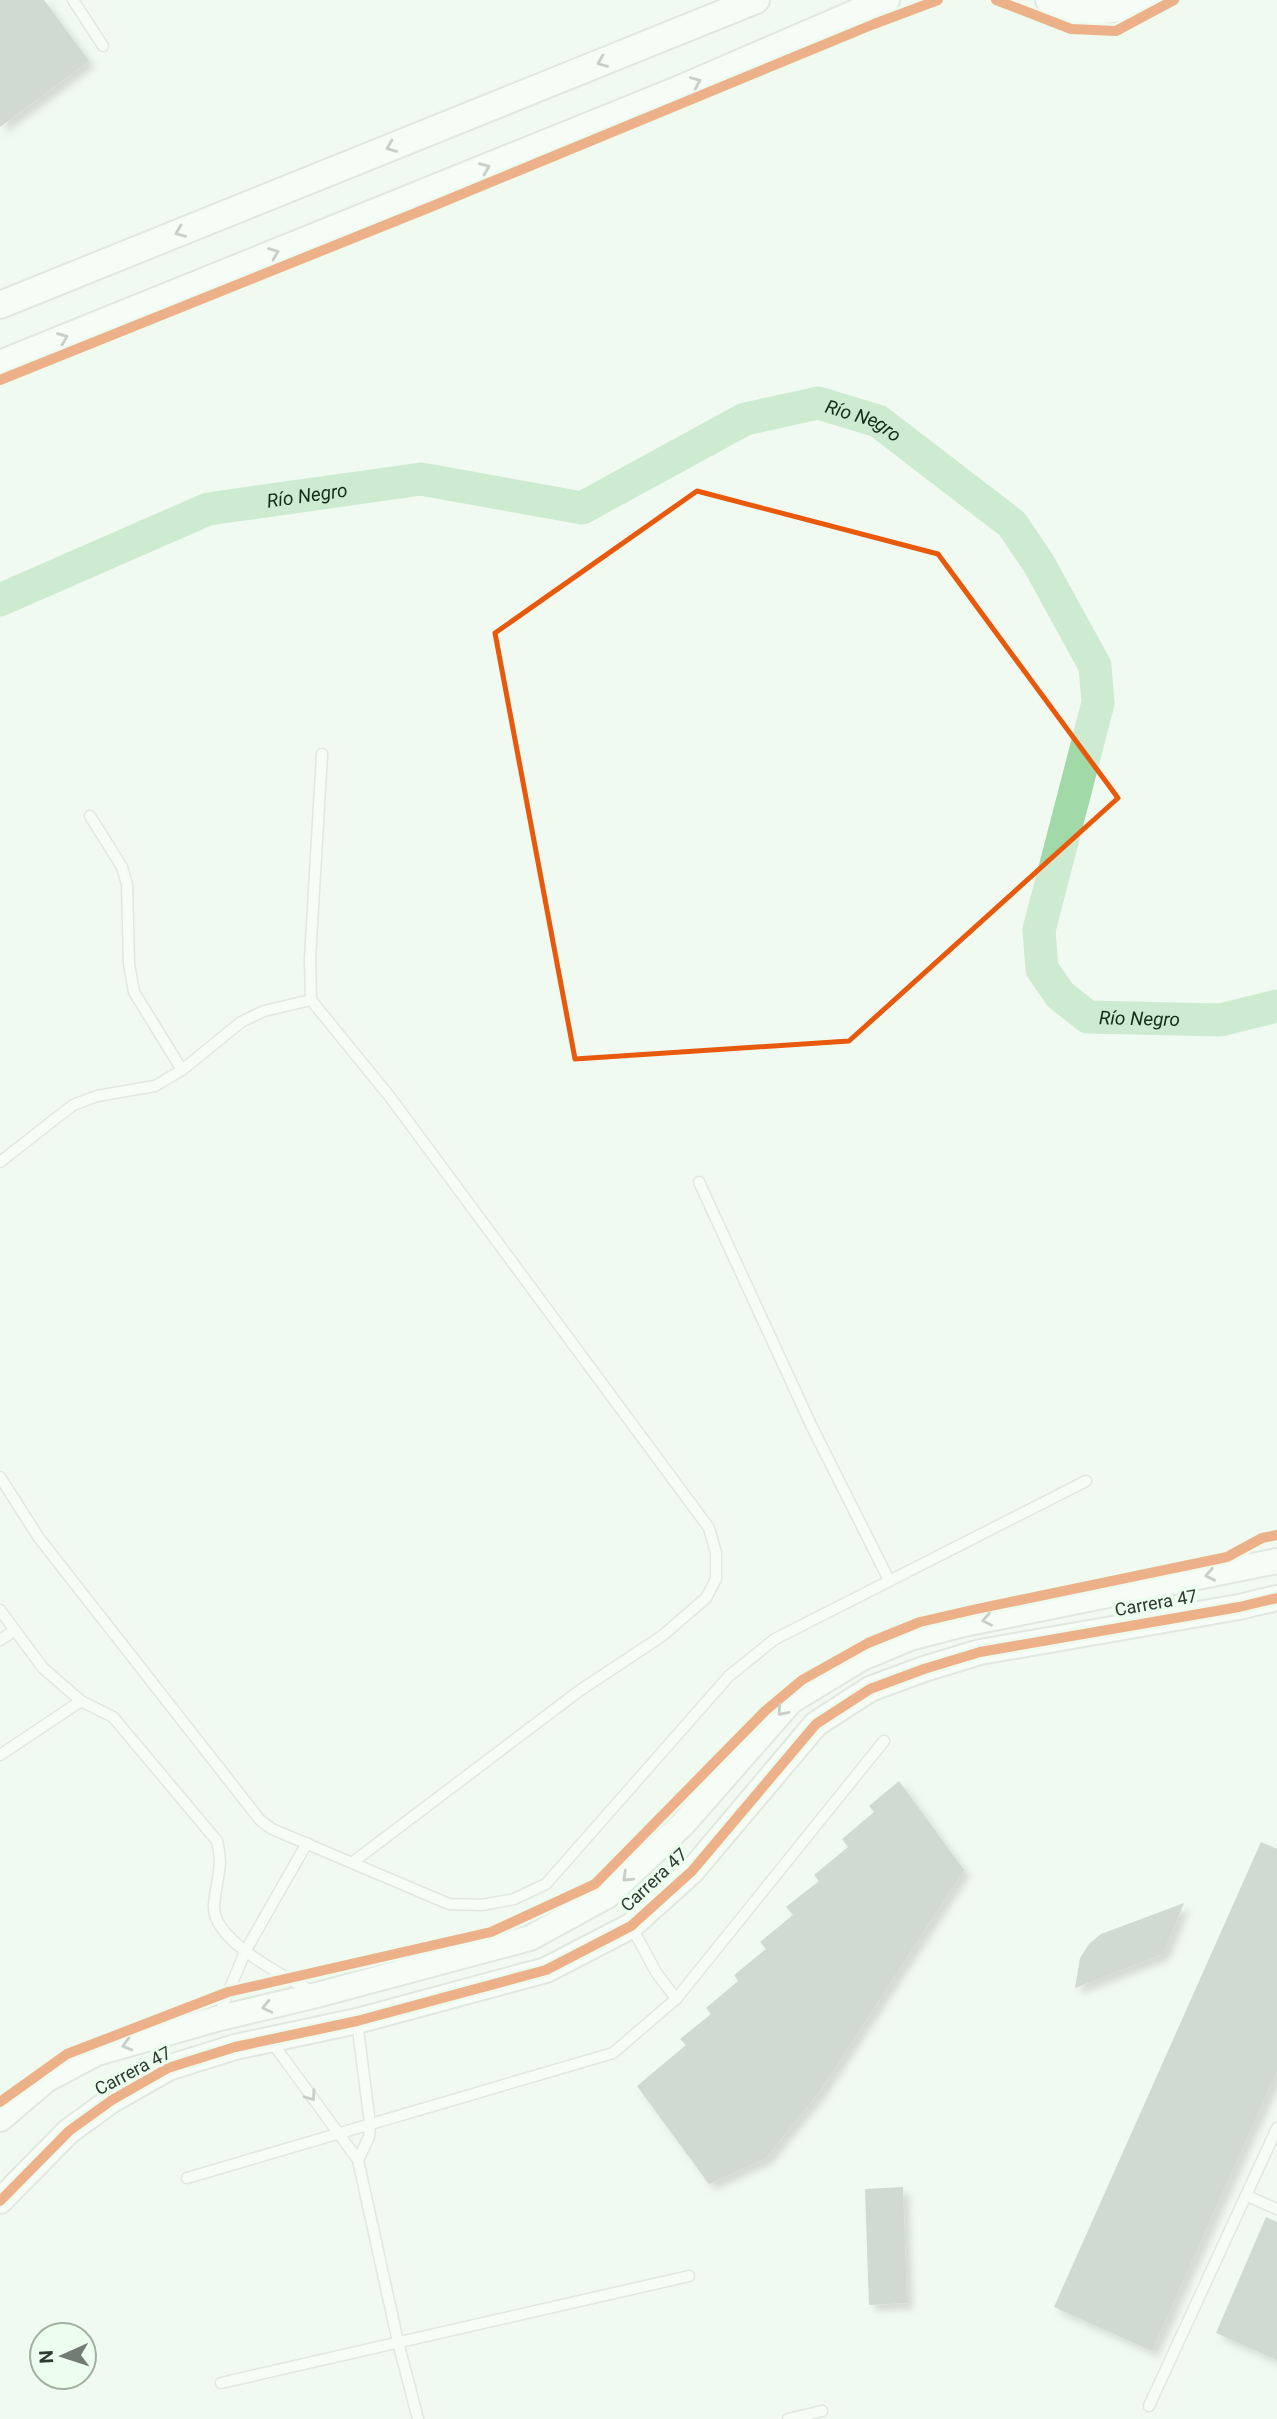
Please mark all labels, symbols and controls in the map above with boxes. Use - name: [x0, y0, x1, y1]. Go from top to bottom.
- one-way arrow: [597, 54, 609, 68]
- one-way arrow: [689, 76, 701, 90]
- one-way arrow: [386, 139, 398, 153]
- one-way arrow: [478, 162, 490, 176]
- one-way arrow: [175, 224, 187, 238]
- one-way arrow: [267, 247, 280, 261]
- one-way arrow: [57, 333, 69, 347]
- water label: Río Negro: [823, 395, 906, 447]
- water label: Río Negro: [265, 479, 349, 513]
- water label: Río Negro: [1099, 1006, 1180, 1031]
- one-way arrow: [1204, 1566, 1216, 1581]
- street label: Carrera 47: [1113, 1585, 1199, 1620]
- one-way arrow: [981, 1611, 993, 1626]
- one-way arrow: [778, 1703, 790, 1716]
- street label: Carrera 47: [616, 1844, 691, 1916]
- one-way arrow: [622, 1869, 635, 1881]
- one-way arrow: [261, 1999, 273, 2013]
- one-way arrow: [121, 2036, 133, 2051]
- street label: Carrera 47: [91, 2042, 174, 2099]
- one-way arrow: [302, 2088, 315, 2101]
- north arrow: [28, 2321, 98, 2391]
- text: N: [35, 2350, 58, 2364]

